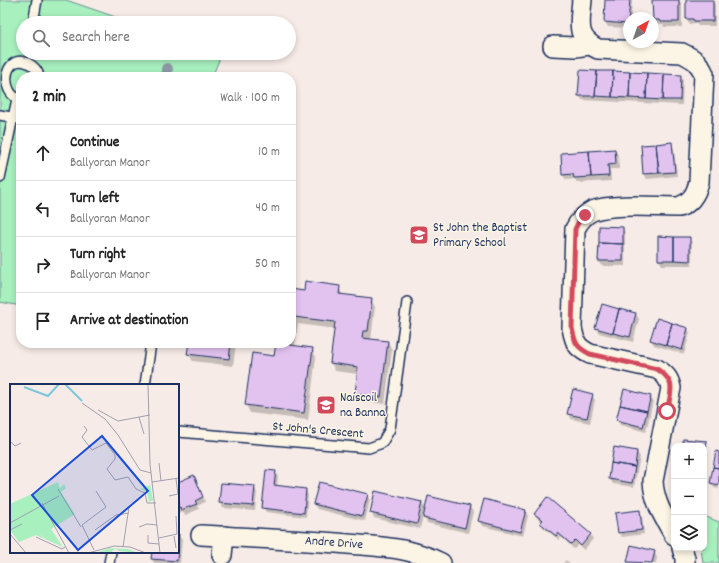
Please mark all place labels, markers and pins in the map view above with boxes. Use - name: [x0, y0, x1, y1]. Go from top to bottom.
- place label: St John the Baptist Primary School: [433, 219, 527, 253]
- school or university icon: St John the Baptist Primary School: [408, 224, 430, 246]
- place label: Naíscoil na Banna: [340, 389, 386, 423]
- school or university icon: Naíscoil na Banna: [315, 394, 337, 416]

